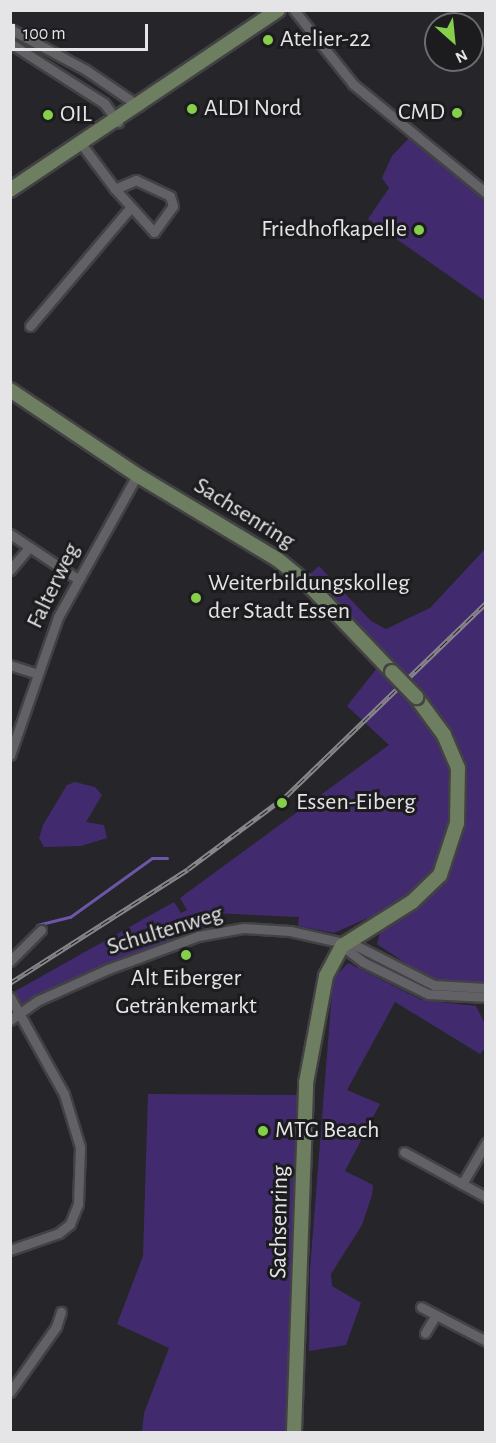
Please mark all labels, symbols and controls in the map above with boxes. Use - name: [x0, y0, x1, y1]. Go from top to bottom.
- scale bar: [15, 12, 152, 50]
- north arrow: [424, 12, 484, 72]
- text: 100 m: [23, 25, 66, 43]
- place label: Atelier-22: [280, 26, 371, 54]
- marker: Atelier-22: [261, 33, 275, 47]
- text: N: [453, 47, 470, 66]
- place label: ALDI Nord: [204, 95, 301, 123]
- place label: CMD: [398, 99, 445, 127]
- place label: OIL: [60, 101, 92, 129]
- marker: ALDI Nord: [185, 102, 199, 116]
- marker: CMD: [450, 106, 464, 120]
- marker: OIL: [41, 108, 55, 122]
- place label: Friedhofkapelle: [261, 216, 407, 244]
- marker: Friedhofkapelle: [412, 223, 426, 237]
- street label: Sachsenring: [188, 472, 300, 556]
- street label: Falterweg: [21, 539, 87, 633]
- place label: Weiterbildungskolleg der Stadt Essen: [208, 570, 410, 626]
- marker: Weiterbildungskolleg der Stadt Essen: [189, 591, 203, 605]
- place label: Essen-Eiberg: [296, 789, 416, 817]
- marker: Essen-Eiberg: [273, 794, 291, 812]
- street label: Schultenweg: [104, 900, 226, 962]
- marker: Alt Eiberger Getränkemarkt: [179, 948, 193, 962]
- place label: Alt Eiberger Getränkemarkt: [115, 965, 257, 1021]
- place label: MTG Beach: [275, 1117, 380, 1145]
- marker: MTG Beach: [256, 1124, 270, 1138]
- street label: Sachsenring: [265, 1165, 295, 1279]

